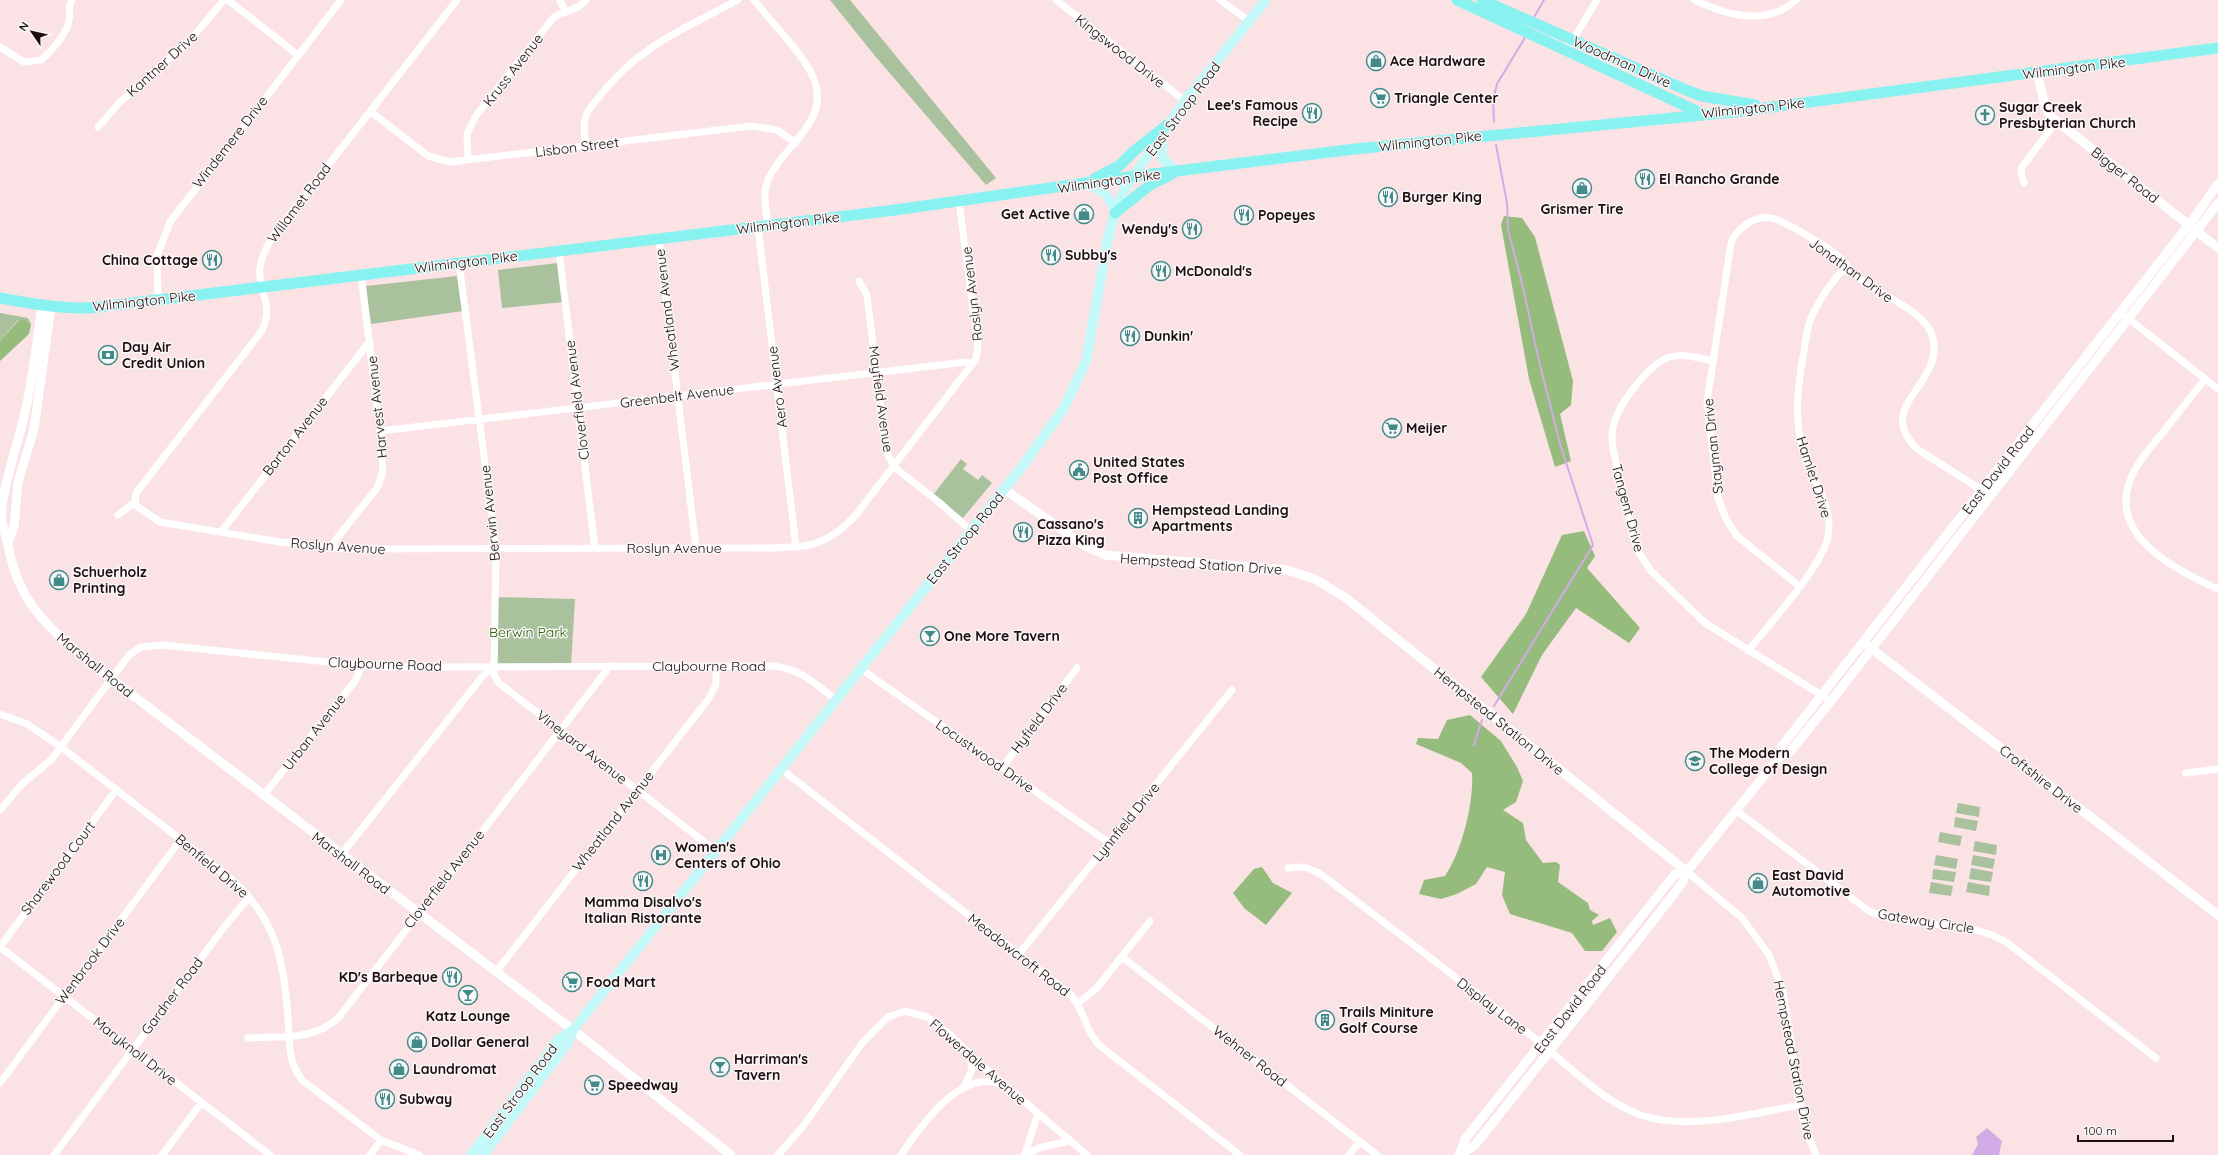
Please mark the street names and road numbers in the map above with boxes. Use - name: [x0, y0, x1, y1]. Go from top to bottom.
- street label: Kingswood Drive: [1071, 10, 1169, 92]
- street label: Kantner Drive: [123, 27, 201, 101]
- street label: Kruss Avenue: [479, 30, 547, 110]
- street label: Woodman Drive: [1570, 32, 1674, 92]
- street label: Wilmington Pike: [2021, 53, 2127, 83]
- street label: East Stroop Road: [1142, 58, 1224, 160]
- street label: Windemere Drive: [188, 92, 272, 192]
- street label: Wilmington Pike: [1700, 94, 1806, 122]
- street label: Wilmington Pike: [1377, 127, 1483, 155]
- street label: Lisbon Street: [534, 133, 620, 161]
- street label: Bigger Road: [2087, 143, 2163, 207]
- street label: Willamet Road: [263, 159, 335, 247]
- street label: Wilmington Pike: [1056, 165, 1162, 197]
- street label: Wilmington Pike: [735, 208, 841, 238]
- street label: Jonathan Drive: [1805, 233, 1897, 307]
- street label: Roslyn Avenue: [957, 246, 987, 342]
- street label: Wilmington Pike: [413, 247, 519, 277]
- street label: Wheatland Avenue: [651, 248, 683, 372]
- street label: Wilmington Pike: [91, 287, 197, 315]
- street label: Cloverfield Avenue: [561, 339, 593, 461]
- street label: Aero Avenue: [763, 345, 791, 429]
- street label: Mayfield Avenue: [865, 345, 897, 453]
- street label: Harvest Avenue: [363, 355, 391, 459]
- street label: Greenbelt Avenue: [619, 380, 735, 412]
- street label: Barton Avenue: [258, 393, 332, 479]
- street label: Stayman Drive: [1699, 397, 1727, 495]
- street label: East David Road: [1958, 422, 2038, 518]
- street label: Hamlet Drive: [1792, 434, 1836, 520]
- street label: Tangent Drive: [1608, 462, 1648, 554]
- street label: Berwin Avenue: [476, 464, 504, 562]
- street label: East Stroop Road: [922, 488, 1008, 588]
- street label: Roslyn Avenue: [290, 534, 386, 558]
- street label: Roslyn Avenue: [626, 539, 722, 557]
- street label: Hempstead Station Drive: [1119, 549, 1283, 579]
- street label: Marshall Road: [53, 629, 137, 701]
- street label: Claybourne Road: [328, 653, 442, 675]
- street label: Claybourne Road: [652, 657, 766, 675]
- street label: Hempstead Station Drive: [1430, 663, 1568, 779]
- street label: Hyfield Drive: [1007, 679, 1071, 757]
- street label: Urban Avenue: [279, 690, 350, 774]
- street label: Vineyard Avenue: [533, 706, 631, 788]
- street label: Locustwood Drive: [932, 715, 1038, 797]
- street label: Croftshire Drive: [1996, 741, 2086, 817]
- street label: Wheatland Avenue: [568, 767, 658, 875]
- street label: Lynnfield Drive: [1089, 779, 1163, 865]
- street label: Sharewood Court: [17, 817, 99, 918]
- street label: Cloverfield Avenue: [400, 826, 488, 932]
- street label: Marshall Road: [308, 828, 394, 898]
- street label: Benfield Drive: [172, 830, 252, 902]
- street label: Gateway Circle: [1877, 904, 1976, 938]
- street label: Meadowcroft Road: [964, 910, 1074, 1000]
- street label: Wenbrook Drive: [51, 914, 129, 1008]
- street label: Gardner Road: [137, 954, 207, 1038]
- street label: East David Road: [1530, 961, 1610, 1057]
- street label: Display Lane: [1453, 974, 1531, 1038]
- street label: Hempstead Station Drive: [1770, 979, 1818, 1141]
- street label: Maryknoll Drive: [90, 1013, 181, 1089]
- street label: Flowerdale Avenue: [926, 1015, 1030, 1109]
- street label: Wehner Road: [1209, 1021, 1291, 1091]
- street label: East Stroop Road: [479, 1040, 561, 1142]

